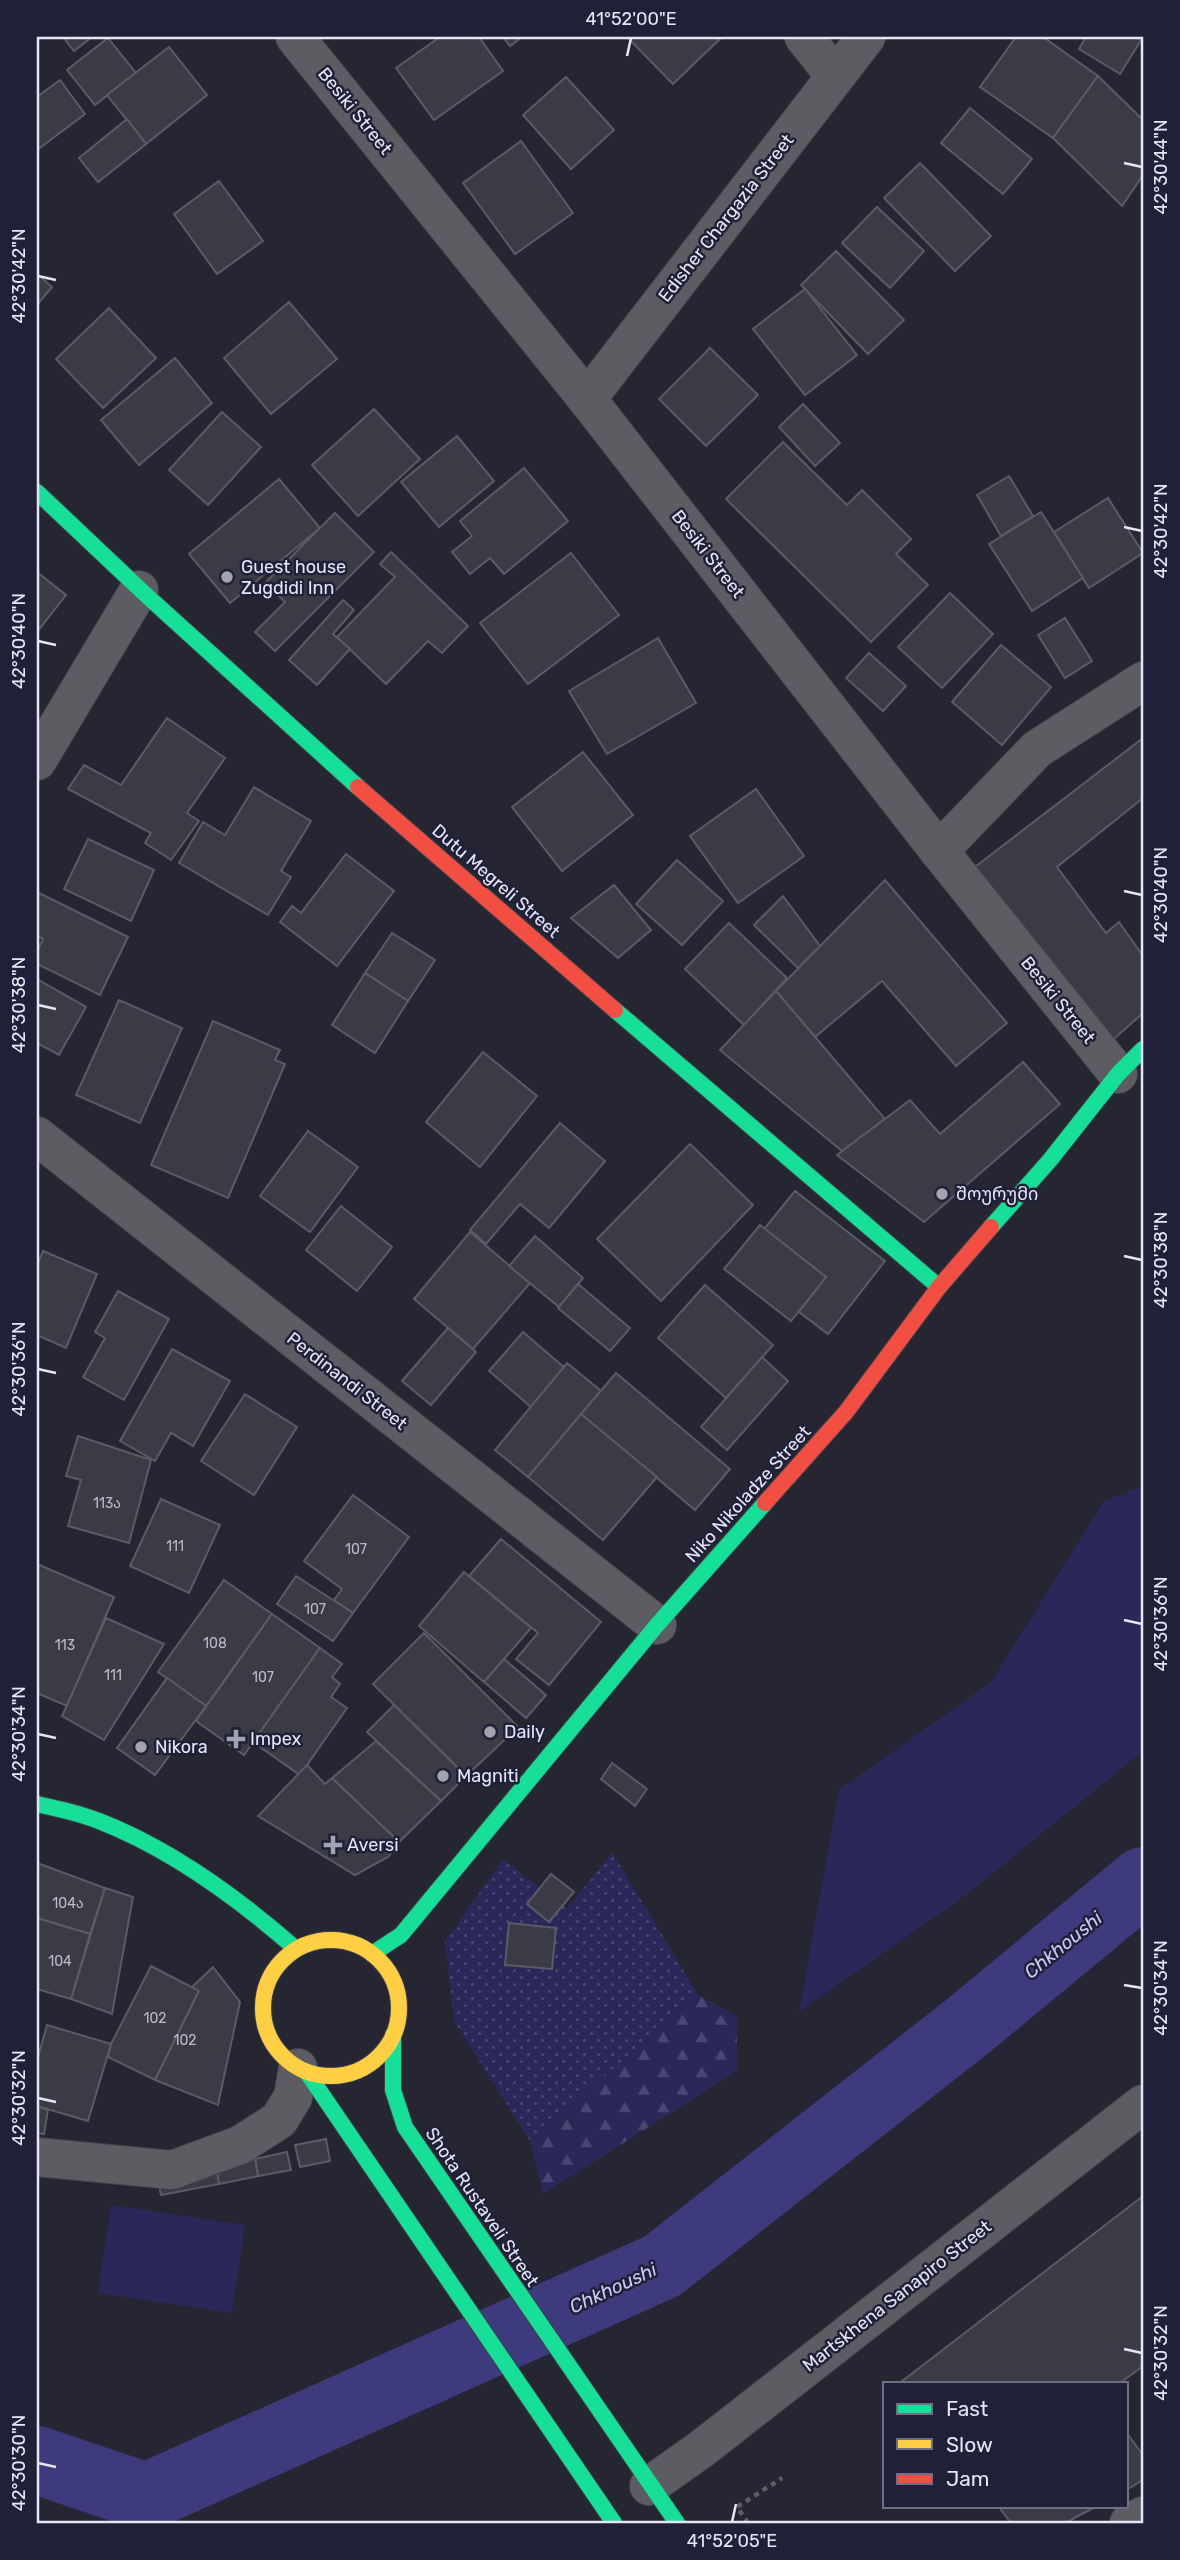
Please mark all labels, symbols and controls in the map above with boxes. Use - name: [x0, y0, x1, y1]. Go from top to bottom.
- text: 41°52'00"E: [585, 8, 677, 30]
- street label: Besiki Street: [313, 63, 397, 159]
- text: 42°30'44"N: [1150, 119, 1172, 215]
- street label: Edisher Chargazia Street: [654, 130, 798, 306]
- text: 42°30'42"N: [8, 229, 30, 323]
- text: 42°30'42"N: [1150, 484, 1172, 578]
- street label: Besiki Street: [667, 506, 749, 602]
- place label: Guest house Zugdidi Inn: [241, 556, 346, 599]
- marker: Guest house Zugdidi Inn: [219, 569, 235, 585]
- text: 42°30'40"N: [8, 593, 30, 689]
- street label: Dutu Megreli Street: [427, 819, 565, 943]
- text: 42°30'40"N: [1150, 847, 1172, 943]
- street label: Besiki Street: [1016, 952, 1100, 1048]
- text: 42°30'38"N: [8, 957, 30, 1053]
- place label: შოურუმი: [956, 1183, 1038, 1205]
- marker: შოურუმი: [934, 1186, 950, 1202]
- text: 42°30'38"N: [1150, 1212, 1172, 1308]
- text: 42°30'36"N: [8, 1321, 30, 1417]
- street label: Perdinandi Street: [283, 1327, 411, 1435]
- street label: Niko Nikoladze Street: [681, 1421, 815, 1567]
- house number: 113ა: [93, 1495, 121, 1512]
- house number: 111: [166, 1538, 184, 1555]
- house number: 107: [345, 1541, 367, 1558]
- text: 42°30'36"N: [1150, 1576, 1172, 1672]
- house number: 107: [304, 1601, 326, 1618]
- house number: 108: [203, 1635, 227, 1652]
- house number: 113: [55, 1637, 75, 1654]
- house number: 111: [104, 1667, 122, 1684]
- house number: 107: [252, 1669, 274, 1686]
- text: 42°30'34"N: [8, 1686, 30, 1782]
- place label: Daily: [504, 1721, 545, 1743]
- marker: Daily: [482, 1724, 498, 1740]
- place label: Impex: [250, 1728, 302, 1750]
- marker: Impex: [228, 1731, 244, 1747]
- place label: Nikora: [155, 1736, 208, 1758]
- marker: Nikora: [133, 1739, 149, 1755]
- place label: Magniti: [457, 1765, 519, 1787]
- marker: Magniti: [435, 1768, 451, 1784]
- place label: Aversi: [347, 1834, 399, 1856]
- marker: Aversi: [325, 1837, 341, 1853]
- house number: 104ა: [52, 1895, 84, 1912]
- water label: Chkhoushi: [1019, 1906, 1107, 1983]
- text: 42°30'34"N: [1150, 1940, 1172, 2036]
- house number: 104: [48, 1953, 72, 1970]
- house number: 102: [143, 2010, 167, 2027]
- house number: 102: [173, 2032, 197, 2049]
- text: 42°30'32"N: [8, 2050, 30, 2146]
- street label: Shota Rustaveli Street: [421, 2123, 543, 2291]
- street label: Martskhena Sanapiro Street: [798, 2215, 996, 2377]
- water label: Chkhoushi: [566, 2258, 661, 2318]
- text: 42°30'32"N: [1150, 2305, 1172, 2401]
- legend: [883, 2382, 1128, 2508]
- text: Fast: [946, 2396, 988, 2421]
- text: 42°30'30"N: [8, 2415, 30, 2511]
- text: Slow: [946, 2432, 993, 2457]
- text: Jam: [946, 2466, 990, 2491]
- text: 41°52'05"E: [687, 2530, 777, 2552]

